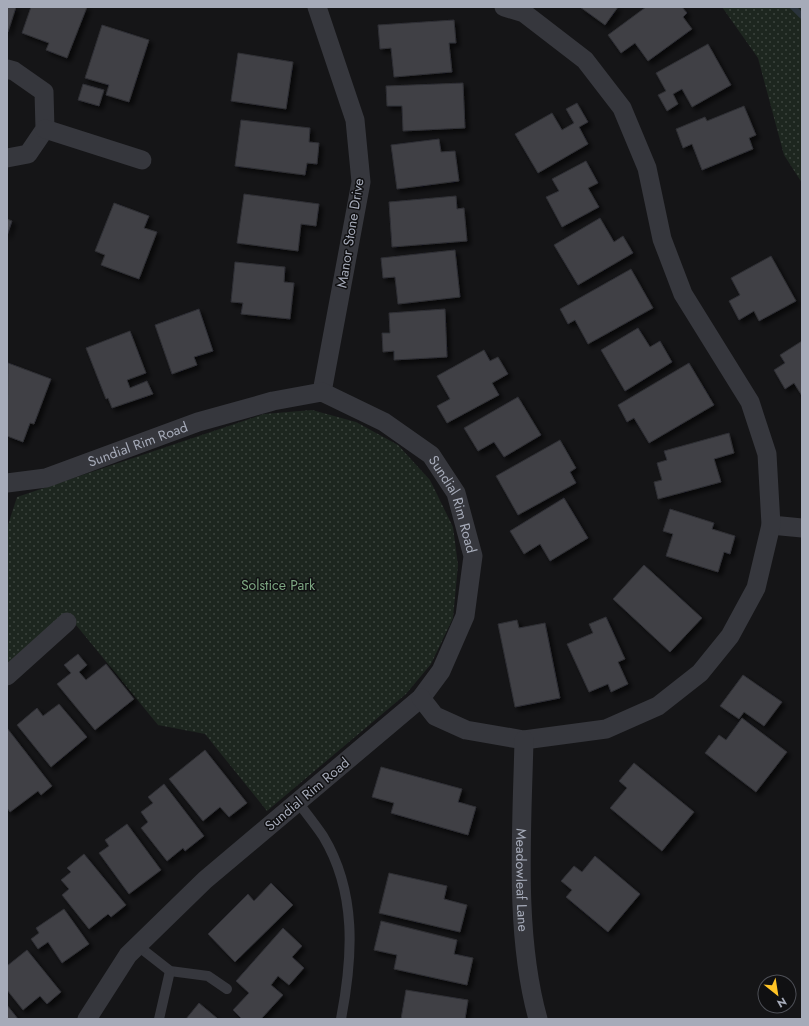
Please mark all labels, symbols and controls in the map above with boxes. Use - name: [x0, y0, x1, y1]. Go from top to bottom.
- street label: Manor Stone Drive: [331, 177, 369, 289]
- street label: Sundial Rim Road: [85, 417, 190, 472]
- street label: Sundial Rim Road: [424, 451, 482, 555]
- park label: Solstice Park: [241, 575, 316, 595]
- street label: Sundial Rim Road: [260, 753, 354, 835]
- street label: Meadowleaf Lane: [511, 828, 533, 932]
- north arrow: [757, 974, 797, 1014]
- text: N: [774, 994, 790, 1012]

